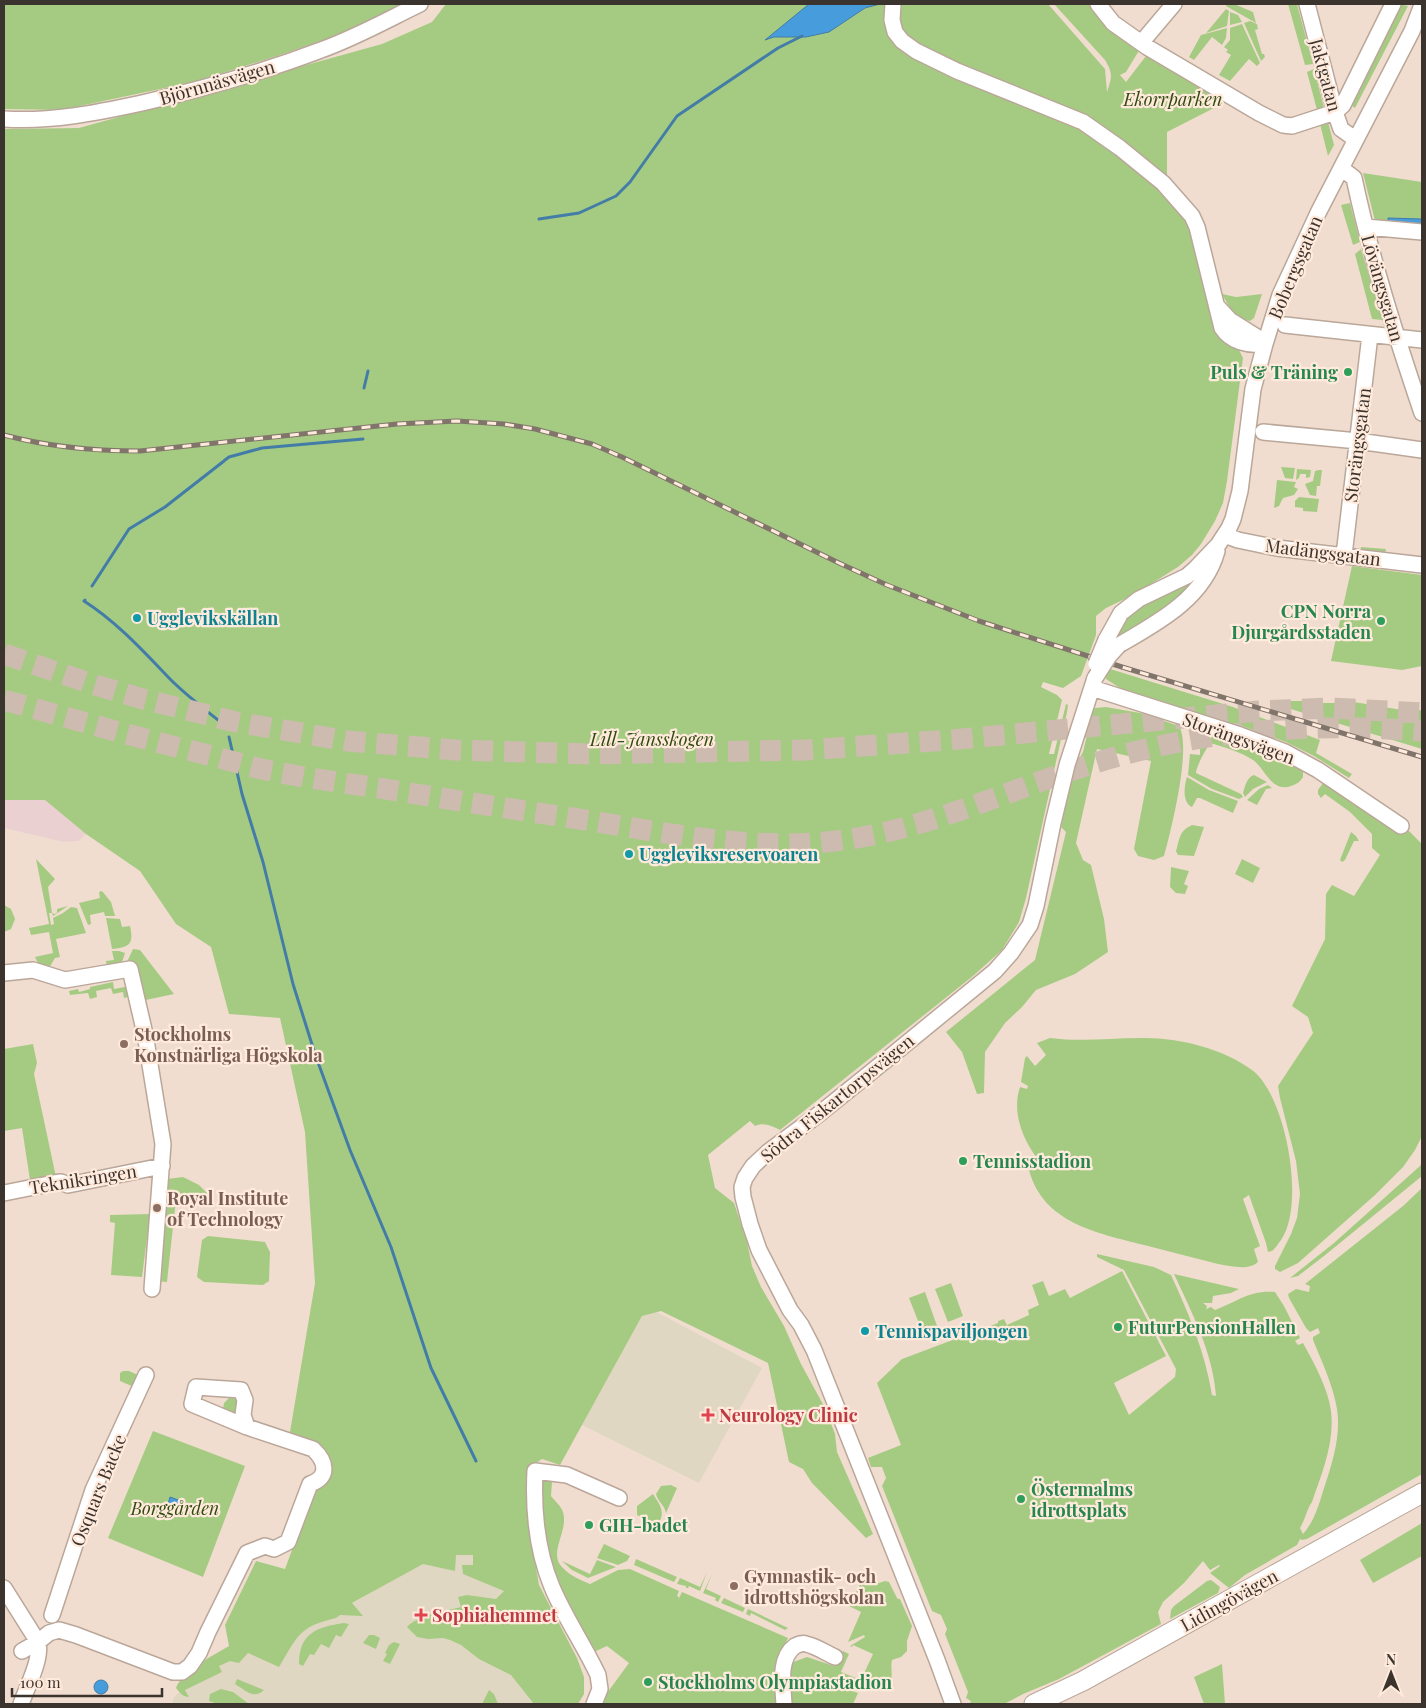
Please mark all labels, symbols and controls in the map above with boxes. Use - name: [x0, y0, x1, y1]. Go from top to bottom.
- street label: Jaktgatan: [1304, 35, 1347, 114]
- street label: Björnnäsvägen: [156, 54, 278, 110]
- park label: Ekorrparken: [1123, 87, 1222, 111]
- street label: Bobergsgatan: [1262, 211, 1328, 322]
- street label: Lövängsgatan: [1356, 232, 1410, 345]
- place label: Puls & Träning: [1210, 360, 1338, 384]
- marker: Puls & Träning: [1342, 366, 1354, 378]
- street label: Storängsgatan: [1338, 386, 1376, 504]
- street label: Madängsgatan: [1264, 533, 1382, 571]
- place label: CPN Norra Djurgårdsstaden: [1231, 599, 1372, 644]
- place label: Ugglevikskällan: [147, 606, 278, 630]
- marker: Ugglevikskällan: [131, 612, 143, 624]
- marker: CPN Norra Djurgårdsstaden: [1375, 615, 1387, 627]
- street label: Storängsvägen: [1180, 707, 1299, 770]
- park label: Lill-Jansskogen: [589, 727, 714, 751]
- place label: Uggleviksreservoaren: [639, 842, 818, 866]
- marker: Uggleviksreservoaren: [623, 848, 635, 860]
- place label: Stockholms Konstnärliga Högskola: [134, 1022, 323, 1067]
- street label: Södra Fiskartorpsvägen: [755, 1028, 919, 1167]
- marker: Stockholms Konstnärliga Högskola: [118, 1038, 130, 1050]
- place label: Tennisstadion: [973, 1149, 1091, 1173]
- marker: Tennisstadion: [957, 1155, 969, 1167]
- street label: Teknikringen: [28, 1159, 139, 1199]
- place label: Royal Institute of Technology: [167, 1186, 288, 1231]
- marker: Royal Institute of Technology: [151, 1202, 163, 1214]
- place label: FuturPensionHallen: [1128, 1315, 1296, 1339]
- place label: Tennispaviljongen: [875, 1319, 1028, 1343]
- marker: FuturPensionHallen: [1112, 1321, 1124, 1333]
- marker: Tennispaviljongen: [859, 1325, 871, 1337]
- place label: Neurology Clinic: [719, 1403, 858, 1427]
- marker: Neurology Clinic: [701, 1408, 715, 1422]
- street label: Osquars Backe: [65, 1430, 131, 1550]
- place label: Östermalms idrottsplats: [1031, 1477, 1133, 1522]
- marker: Östermalms idrottsplats: [1015, 1493, 1027, 1505]
- park label: Borggården: [130, 1496, 219, 1520]
- place label: GIH-badet: [599, 1513, 689, 1537]
- marker: GIH-badet: [583, 1519, 595, 1531]
- street label: Lidingövägen: [1176, 1563, 1282, 1637]
- place label: Gymnastik- och idrottshögskolan: [744, 1564, 885, 1609]
- marker: Gymnastik- och idrottshögskolan: [728, 1580, 740, 1592]
- place label: Sophiahemmet: [432, 1603, 558, 1627]
- marker: Sophiahemmet: [414, 1608, 428, 1622]
- north arrow: [1366, 1648, 1416, 1698]
- text: N: [1386, 1650, 1396, 1669]
- scale bar: [12, 1666, 162, 1698]
- place label: Stockholms Olympiastadion: [658, 1670, 892, 1694]
- text: 100 m: [20, 1672, 61, 1692]
- marker: Stockholms Olympiastadion: [642, 1676, 654, 1688]

